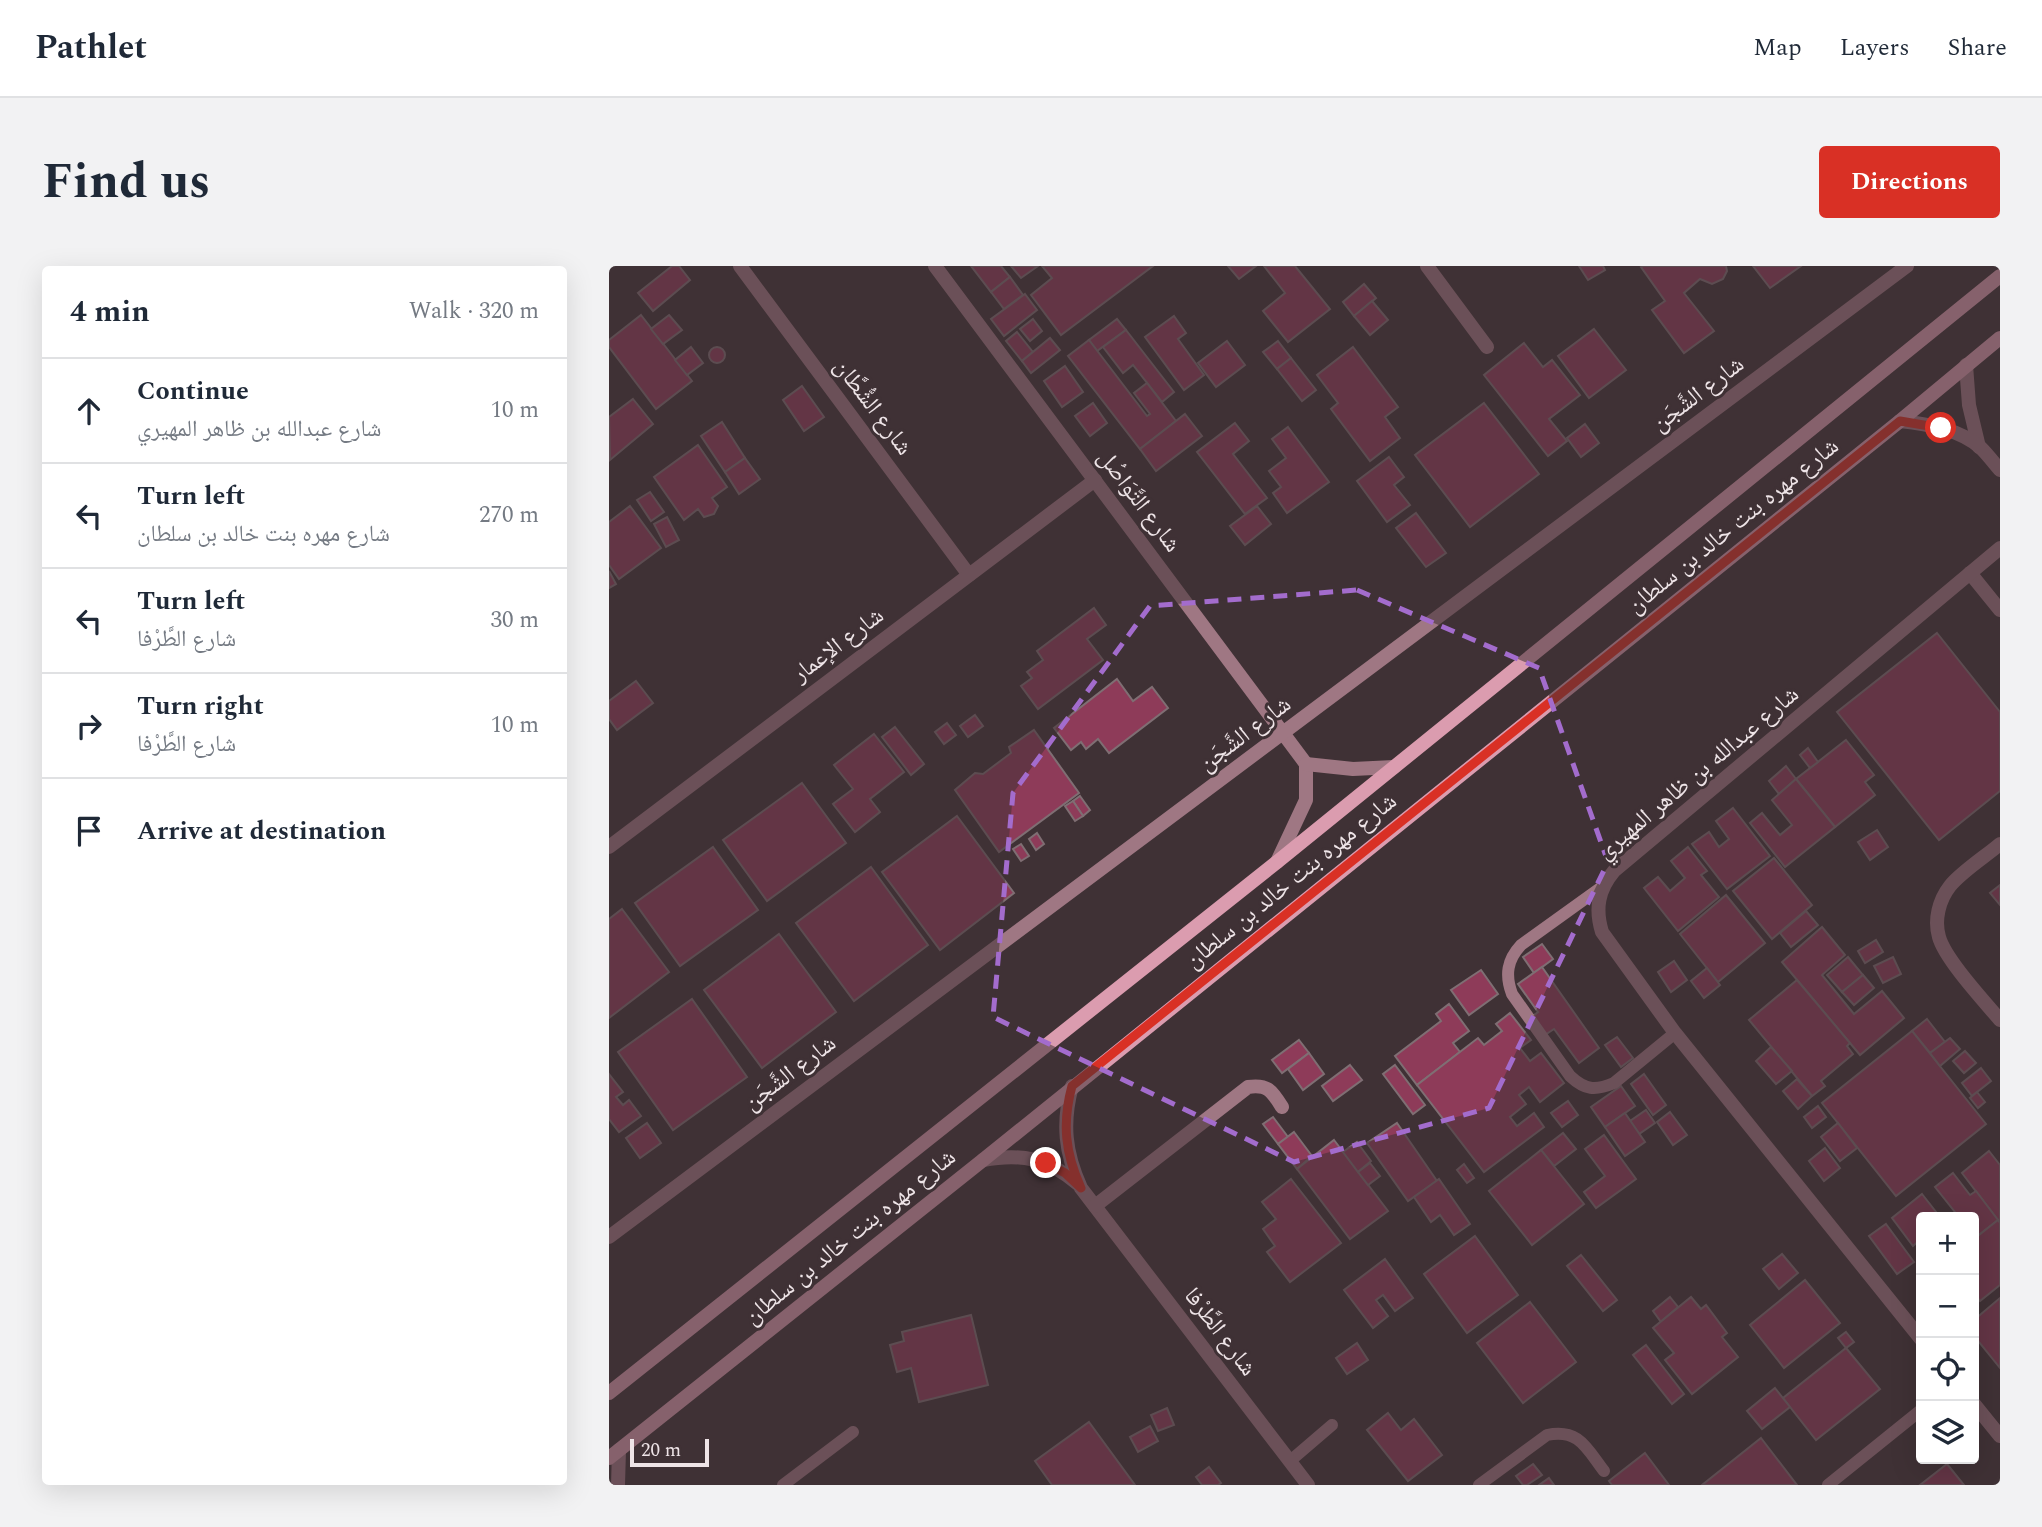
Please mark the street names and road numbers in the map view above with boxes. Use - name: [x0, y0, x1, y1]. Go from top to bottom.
- street label: شارع الشَّجَن: [1644, 347, 1752, 441]
- street label: شارع الشُّطَّان: [824, 351, 922, 463]
- street label: شارع مهره بنت خالد بن سلطان: [1619, 429, 1847, 623]
- street label: شارع التَّوَاصُل: [1088, 442, 1190, 560]
- street label: شارع الإعمار: [784, 598, 892, 692]
- street label: شارع عبدالله بن ظاهر المهيري: [1589, 677, 1807, 869]
- street label: شارع الشَّجَن: [1191, 687, 1299, 781]
- street label: شارع مهره بنت خالد بن سلطان: [1177, 784, 1405, 978]
- street label: شارع الشَّجَن: [736, 1026, 844, 1120]
- street label: شارع مهره بنت خالد بن سلطان: [736, 1140, 964, 1334]
- street label: شارع الطَّرْفا: [1175, 1280, 1265, 1384]

